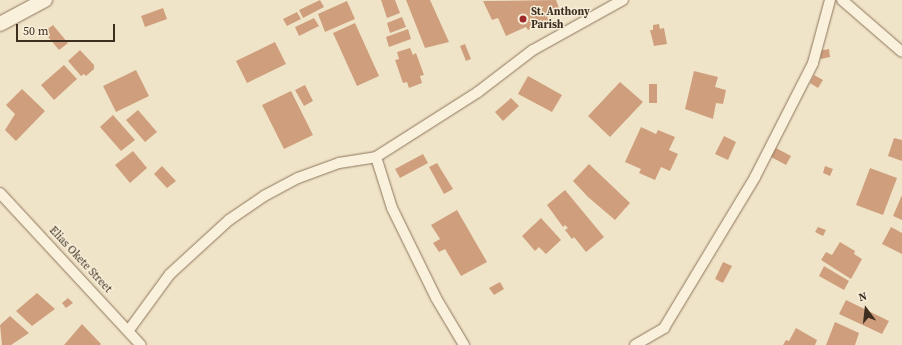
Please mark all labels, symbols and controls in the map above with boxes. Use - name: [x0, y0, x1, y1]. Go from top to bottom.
- place label: St. Anthony Parish: [531, 6, 590, 32]
- marker: St. Anthony Parish: [518, 14, 528, 24]
- scale bar: [18, 16, 117, 42]
- text: 50 m: [23, 23, 49, 39]
- street label: Elias Okete Street: [46, 224, 114, 296]
- north arrow: [846, 289, 886, 329]
- text: N: [857, 289, 869, 305]

